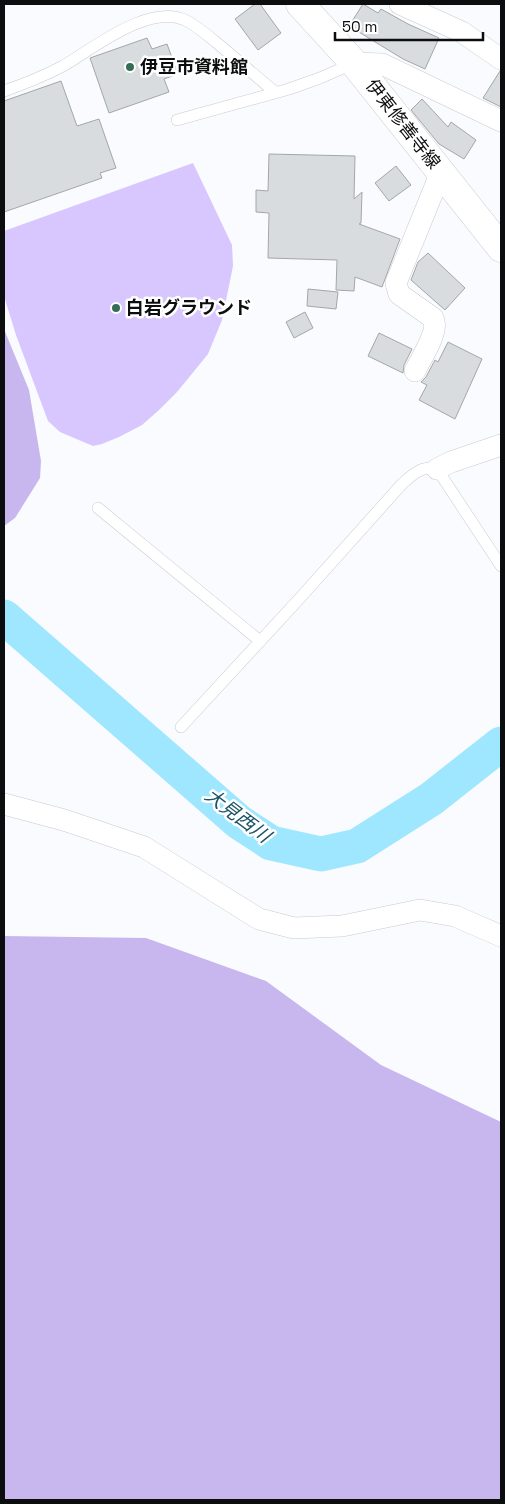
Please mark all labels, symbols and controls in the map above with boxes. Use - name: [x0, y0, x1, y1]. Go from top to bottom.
- scale bar: [335, 10, 482, 42]
- text: 50 m: [342, 17, 377, 36]
- place label: 伊豆市資料館: [140, 55, 248, 78]
- marker: 伊豆市資料館: [124, 61, 136, 73]
- street label: 伊東修善寺線: [361, 74, 446, 173]
- place label: 白岩グラウンド: [126, 296, 252, 319]
- marker: 白岩グラウンド: [110, 302, 122, 314]
- water label: 大見西川: [200, 783, 277, 849]

